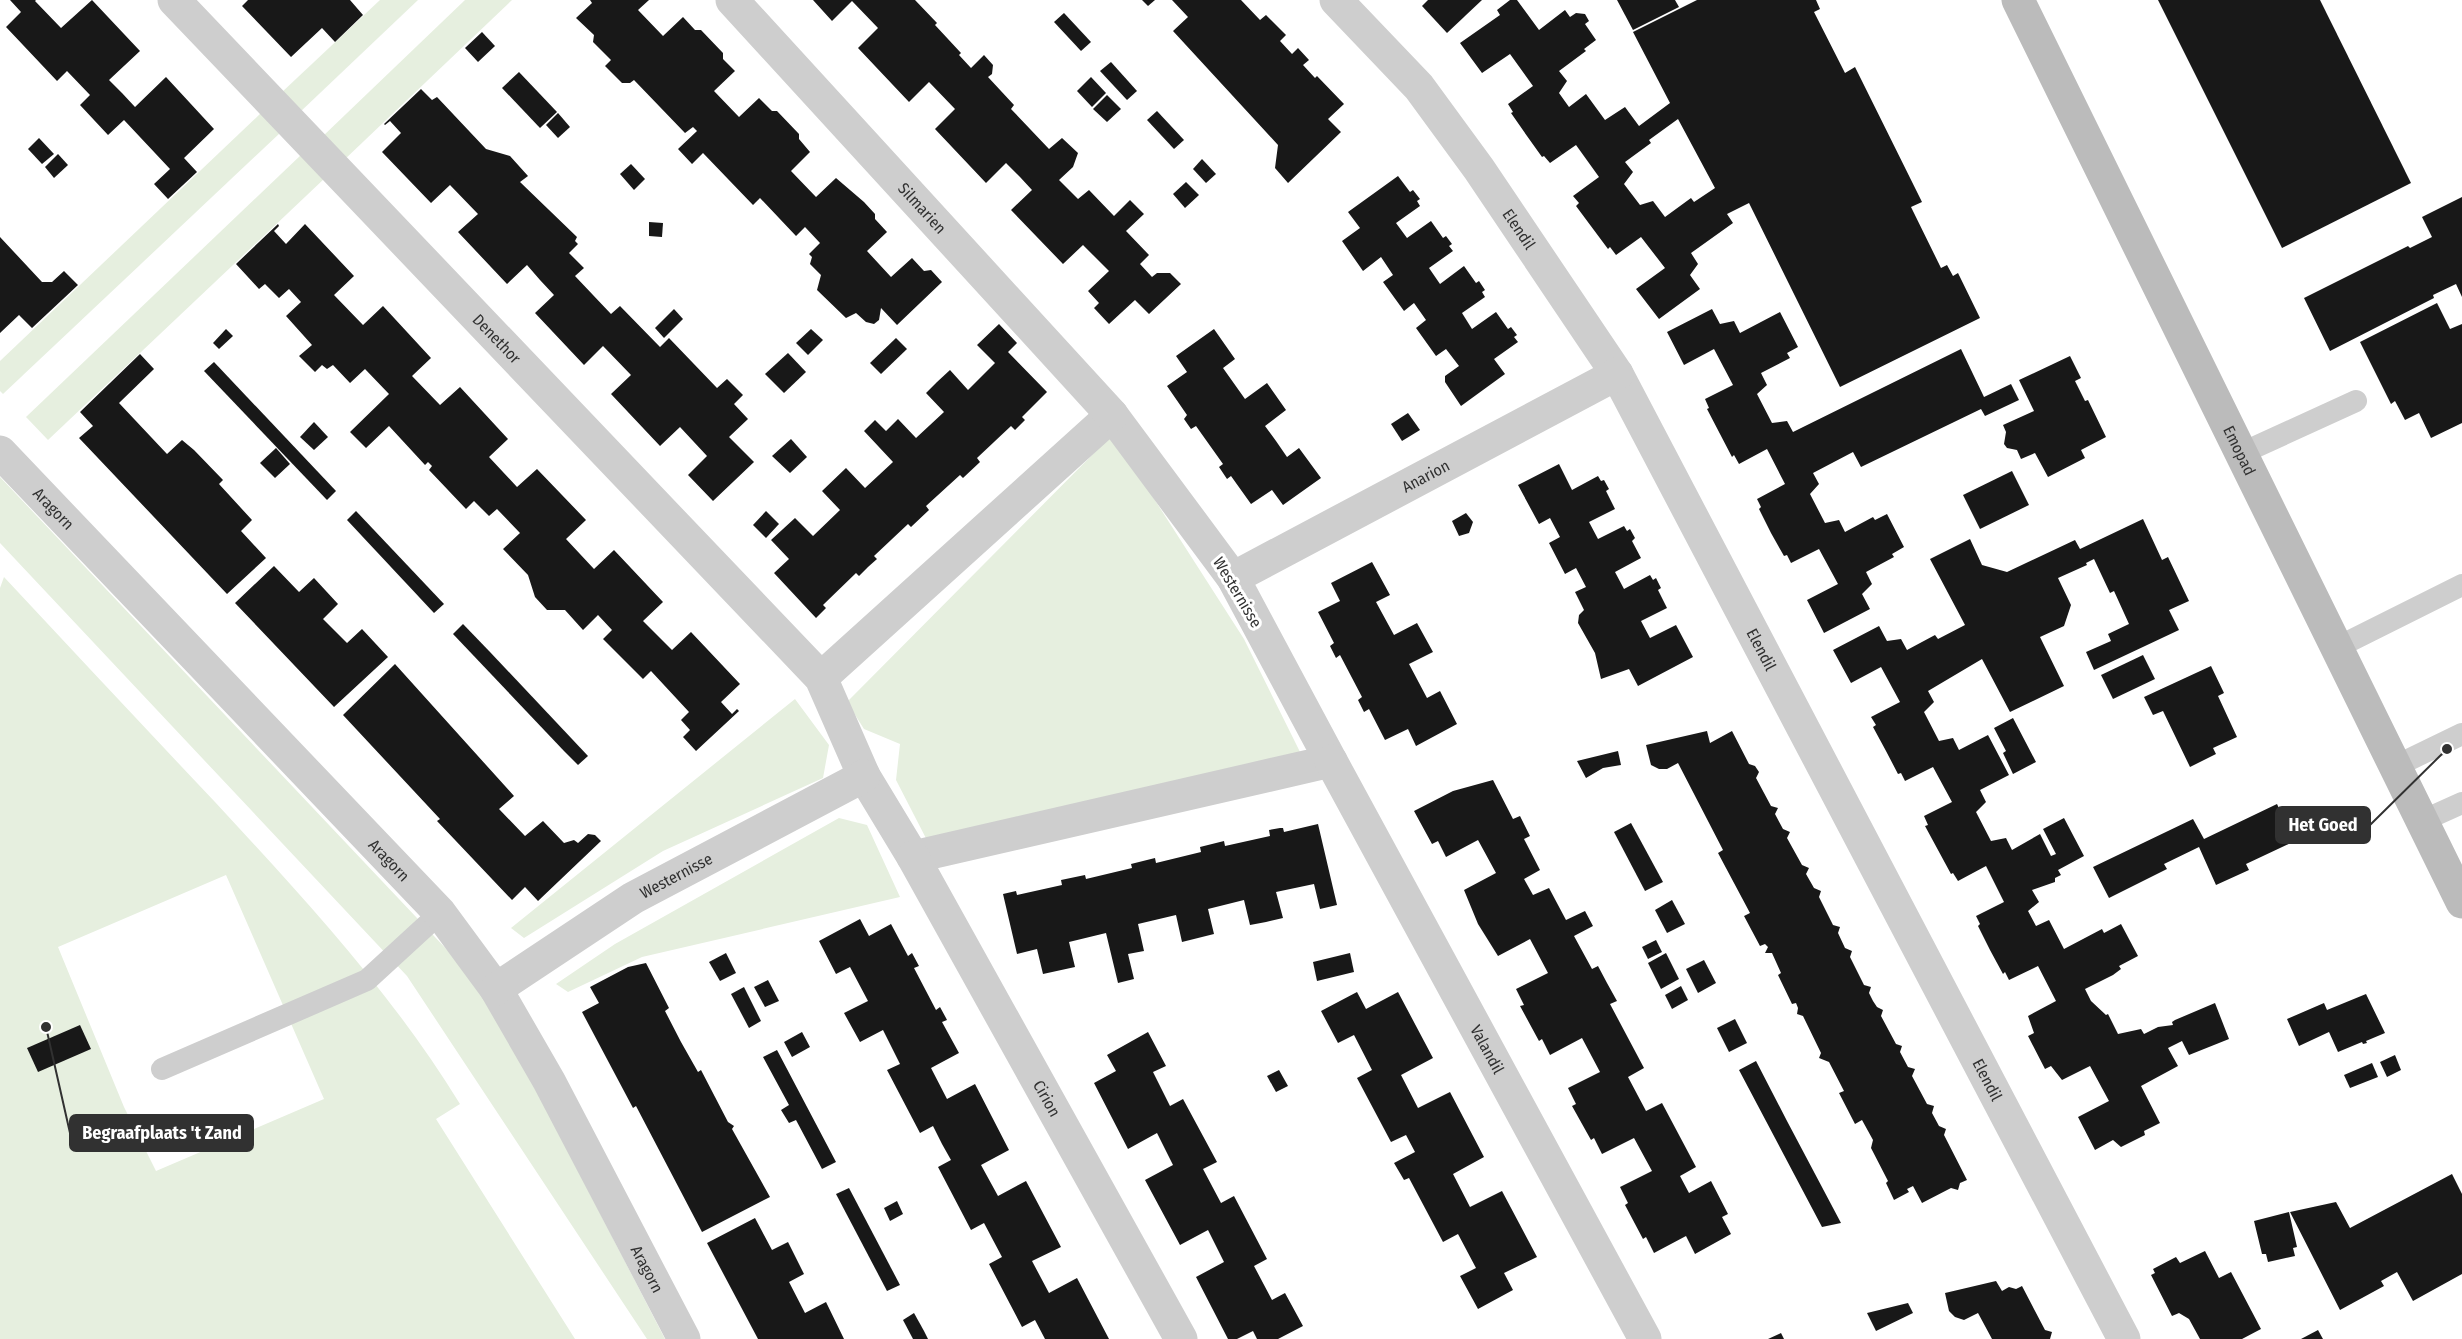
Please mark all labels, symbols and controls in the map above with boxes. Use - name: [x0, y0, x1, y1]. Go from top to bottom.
- street label: Silmarien: [894, 179, 950, 238]
- street label: Elendil: [1498, 205, 1539, 253]
- street label: Denethor: [469, 310, 525, 368]
- street label: Emopad: [2219, 423, 2259, 479]
- street label: Anarion: [1399, 456, 1453, 497]
- street label: Aragorn: [29, 484, 78, 534]
- street label: Westernisse: [1209, 554, 1266, 631]
- street label: Elendil: [1742, 625, 1780, 674]
- callout: Het Goed: [2276, 807, 2370, 843]
- text: Het Goed: [2288, 814, 2358, 836]
- street label: Aragorn: [365, 835, 413, 885]
- street label: Westernisse: [637, 849, 716, 903]
- street label: Valandil: [1466, 1022, 1508, 1077]
- street label: Elendil: [1968, 1056, 2006, 1104]
- street label: Cirion: [1029, 1077, 1064, 1120]
- callout: Begraafplaats 't Zand: [70, 1115, 253, 1151]
- text: Begraafplaats 't Zand: [82, 1122, 242, 1144]
- street label: Aragorn: [627, 1242, 667, 1296]

